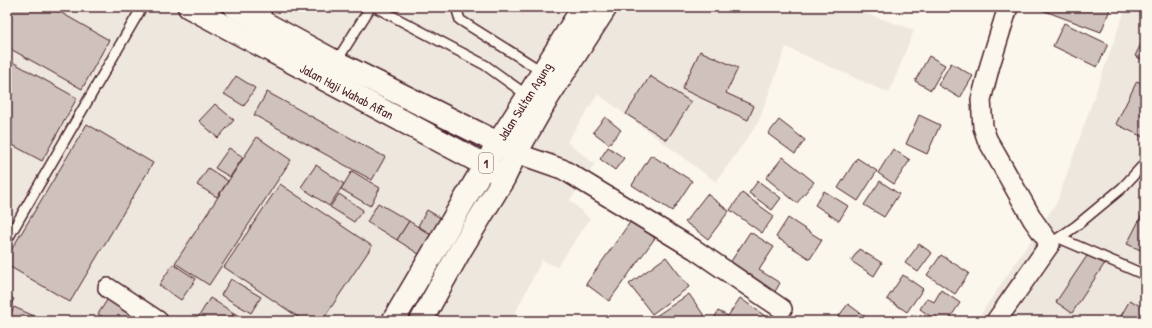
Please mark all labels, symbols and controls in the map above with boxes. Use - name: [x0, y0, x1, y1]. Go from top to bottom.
- street label: Jalan Sultan Agung: [493, 58, 556, 144]
- street label: Jalan Haji Wahab Affan: [297, 59, 397, 124]
- road number: 1: [479, 153, 493, 173]

